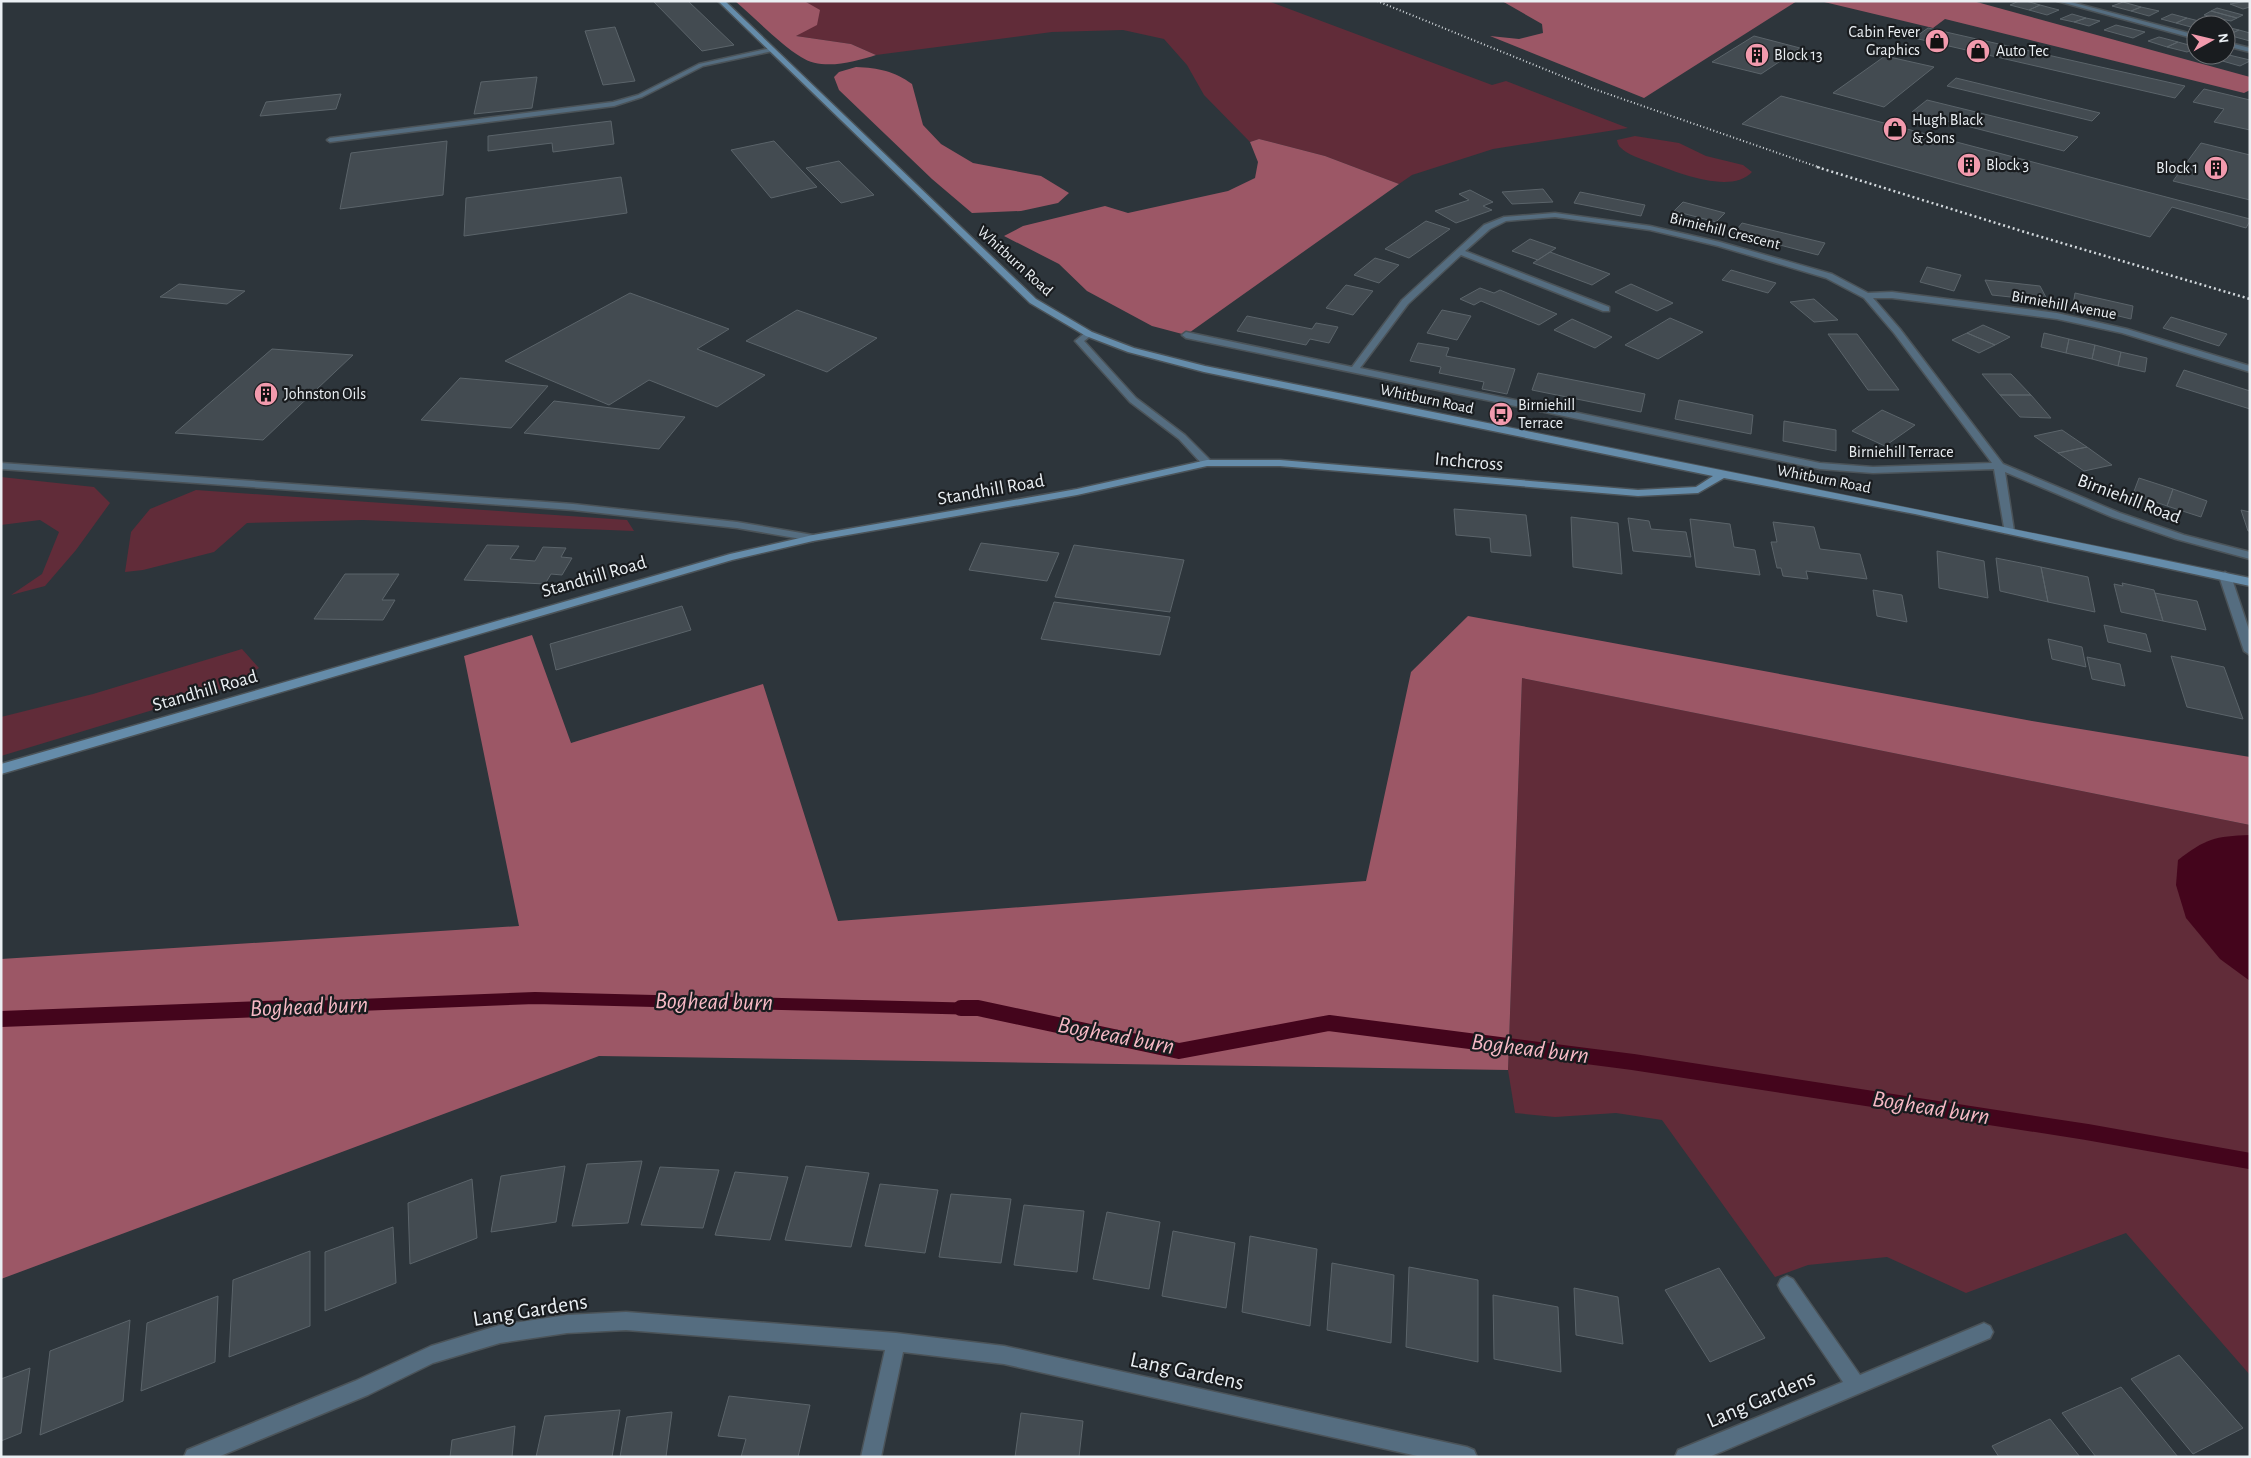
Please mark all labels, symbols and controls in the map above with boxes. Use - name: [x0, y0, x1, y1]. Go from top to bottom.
- north arrow: [2186, 15, 2236, 65]
- place label: Cabin Fever Graphics: [1848, 24, 1921, 58]
- shop icon: Cabin Fever Graphics: [1924, 28, 1950, 54]
- text: N: [2215, 33, 2230, 44]
- shop icon: Auto Tec: [1965, 38, 1991, 64]
- building icon: Block 13: [1744, 42, 1770, 68]
- place label: Auto Tec: [1996, 43, 2049, 59]
- place label: Block 13: [1774, 47, 1823, 63]
- place label: Hugh Black & Sons: [1912, 112, 1984, 146]
- shop icon: Hugh Black & Sons: [1882, 116, 1908, 142]
- building icon: Block 3: [1956, 152, 1982, 178]
- building icon: Block 1: [2203, 155, 2229, 181]
- place label: Block 3: [1986, 157, 2029, 173]
- place label: Block 1: [2156, 160, 2198, 176]
- street label: Birniehill Crescent: [1668, 210, 1782, 252]
- street label: Whitburn Road: [974, 223, 1056, 299]
- street label: Birniehill Avenue: [2010, 288, 2118, 322]
- building icon: Johnston Oils: [253, 381, 279, 407]
- street label: Whitburn Road: [1379, 381, 1475, 417]
- place label: Johnston Oils: [284, 386, 366, 402]
- place label: Birniehill Terrace: [1518, 397, 1575, 431]
- bus stop icon: Birniehill Terrace: [1488, 401, 1514, 427]
- street label: Birniehill Terrace: [1848, 444, 1954, 460]
- street label: Inchcross: [1434, 450, 1504, 474]
- street label: Whitburn Road: [1776, 462, 1872, 496]
- street label: Standhill Road: [936, 471, 1046, 509]
- street label: Birniehill Road: [2075, 471, 2183, 527]
- street label: Standhill Road: [539, 553, 649, 601]
- street label: Standhill Road: [150, 667, 260, 715]
- water label: Boghead burn: [655, 989, 773, 1015]
- water label: Boghead burn: [249, 993, 369, 1021]
- water label: Boghead burn: [1056, 1013, 1176, 1059]
- water label: Boghead burn: [1470, 1030, 1590, 1068]
- water label: Boghead burn: [1871, 1087, 1991, 1129]
- street label: Lang Gardens: [471, 1290, 589, 1330]
- street label: Lang Gardens: [1128, 1348, 1246, 1394]
- street label: Lang Gardens: [1703, 1366, 1819, 1432]

